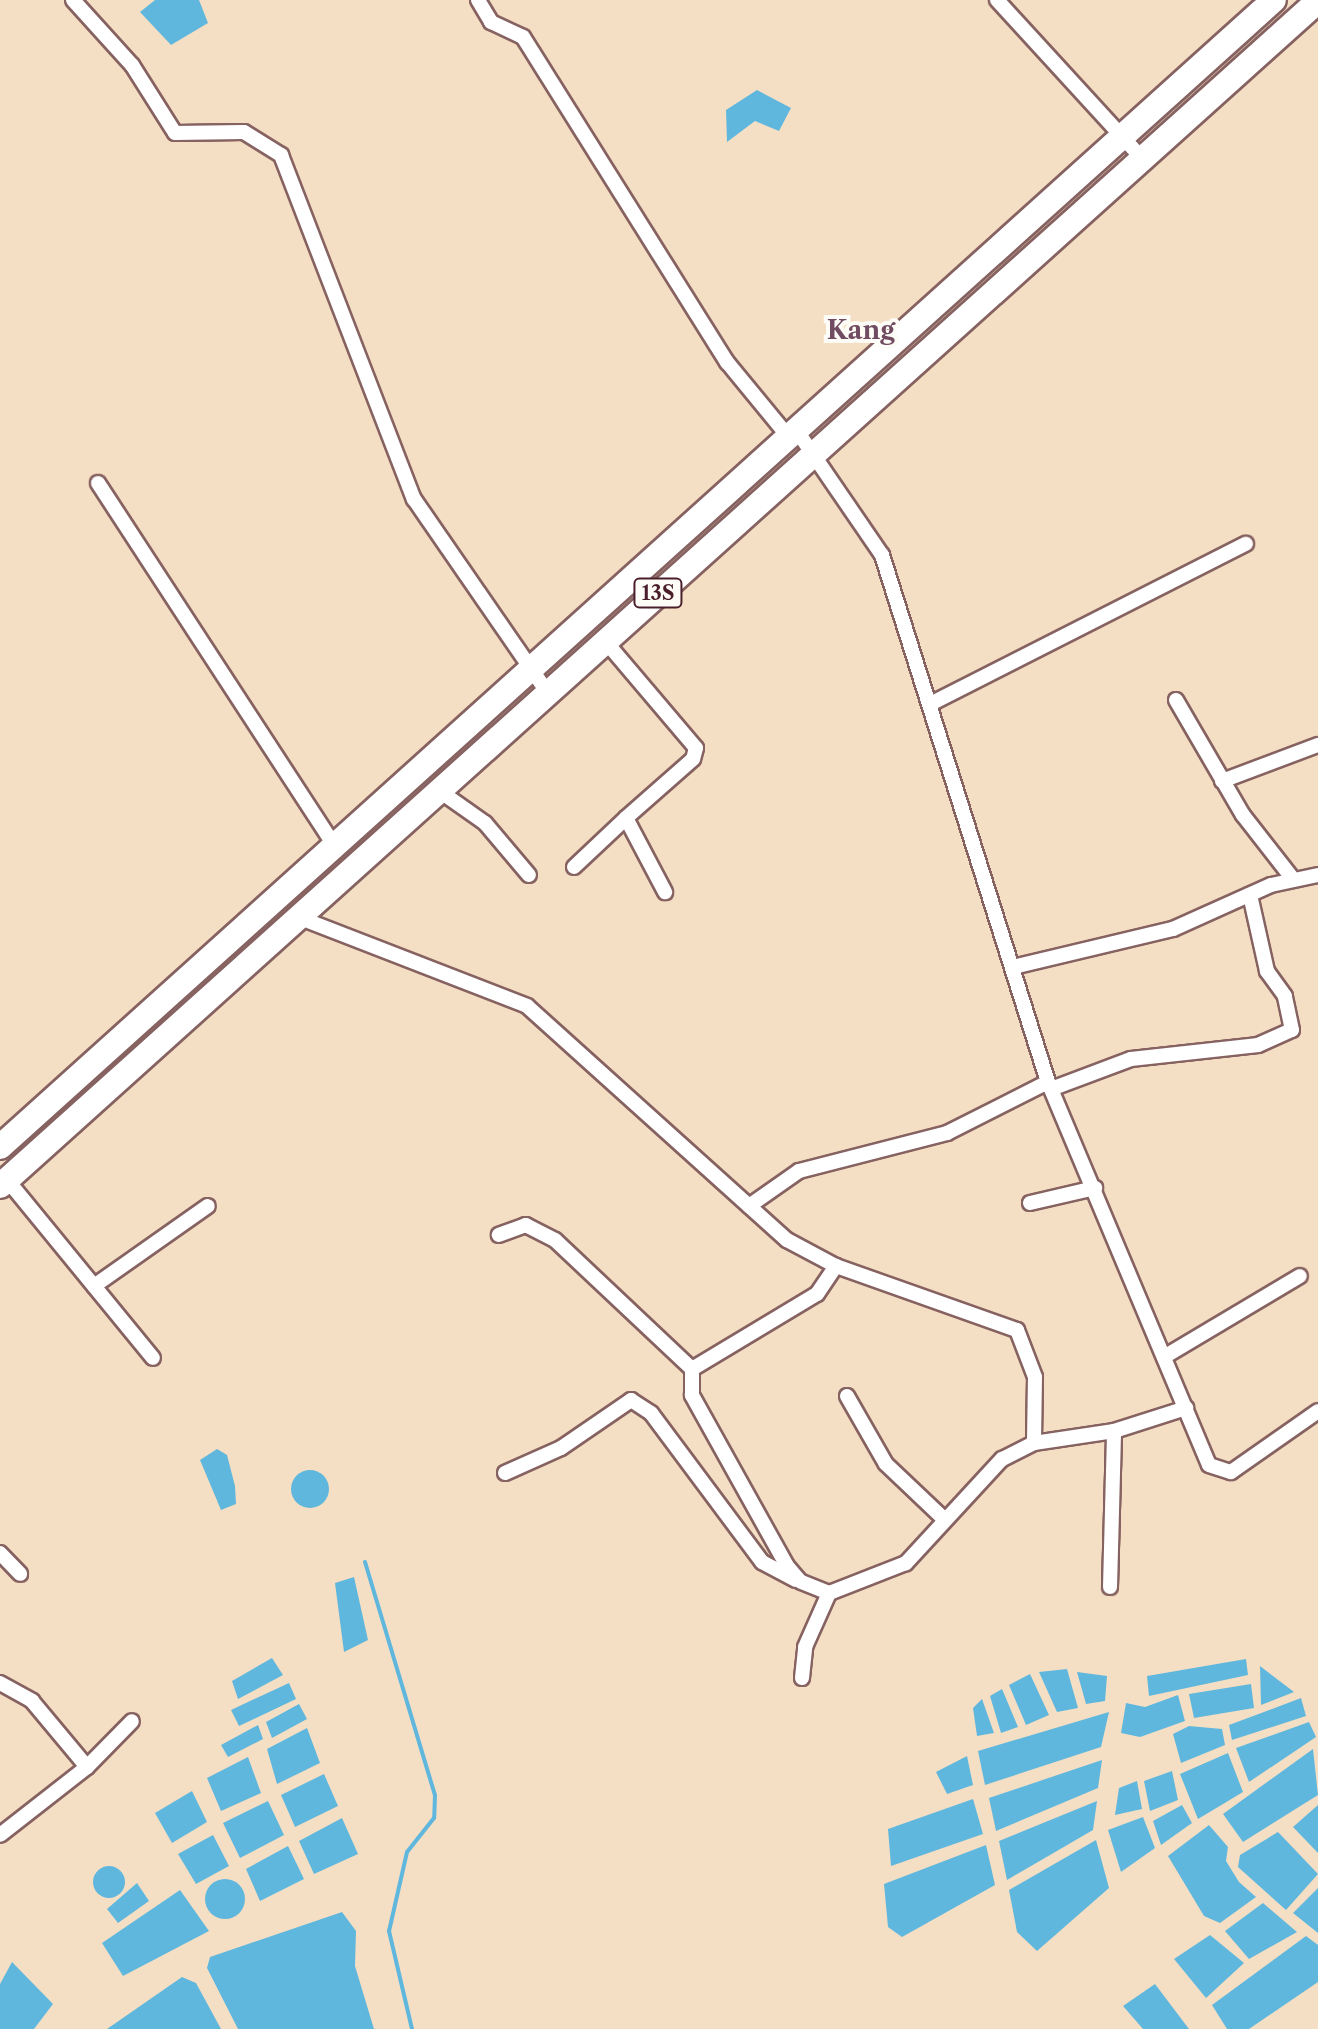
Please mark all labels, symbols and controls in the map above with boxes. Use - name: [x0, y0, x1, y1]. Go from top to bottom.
- district label: Kang: [827, 315, 895, 347]
- road number: 13S: [632, 577, 684, 609]

